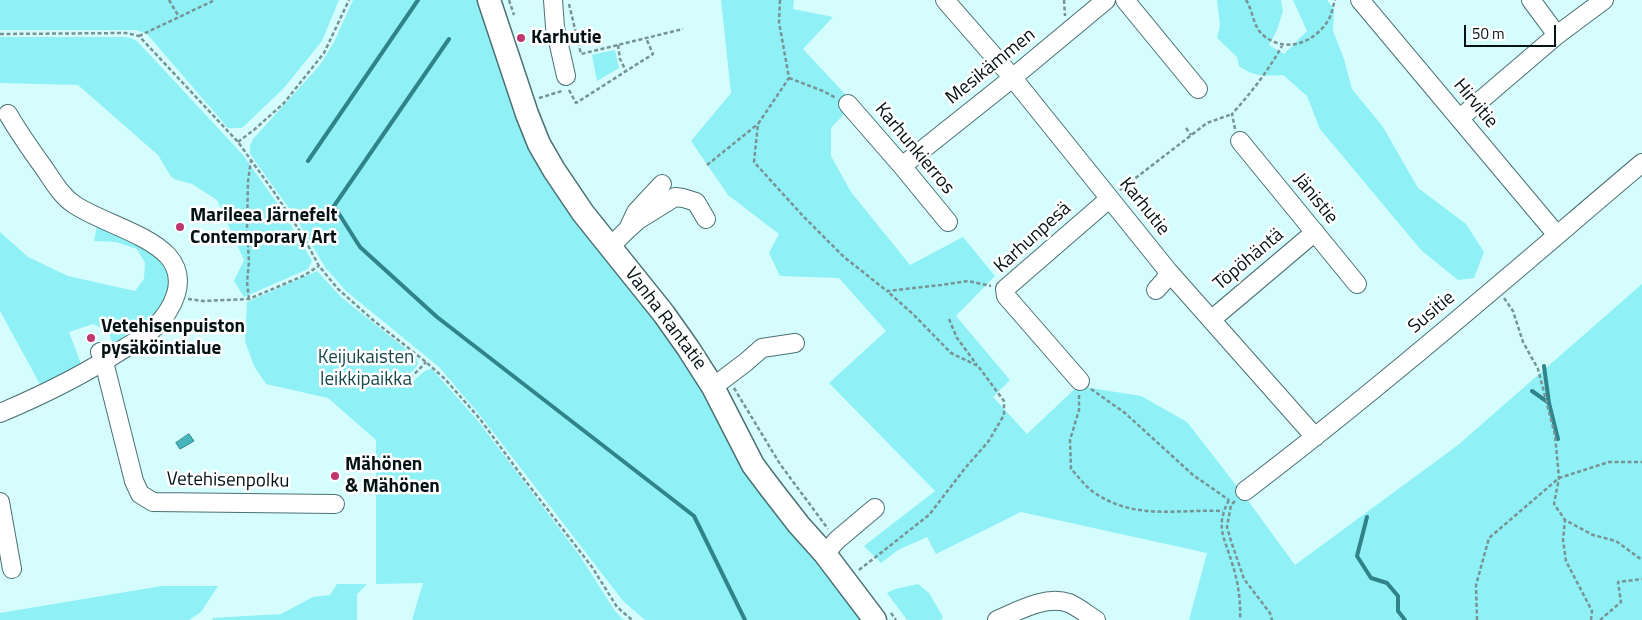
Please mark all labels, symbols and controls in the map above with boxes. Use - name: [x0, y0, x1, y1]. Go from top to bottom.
- scale bar: [1467, 15, 1560, 47]
- text: 50 m: [1472, 22, 1505, 45]
- street label: Mesikämmen: [942, 24, 1040, 110]
- place label: Karhutie: [531, 27, 601, 49]
- marker: Karhutie: [515, 32, 527, 44]
- street label: Hirvitie: [1448, 75, 1502, 133]
- street label: Karhunkierros: [869, 99, 959, 199]
- street label: Jänistie: [1288, 169, 1342, 229]
- street label: Karhutie: [1114, 174, 1174, 240]
- street label: Karhunpesä: [990, 198, 1076, 278]
- place label: Marileea Järnefelt Contemporary Art: [190, 205, 338, 249]
- marker: Marileea Järnefelt Contemporary Art: [174, 221, 186, 233]
- street label: Töpöhäntä: [1209, 224, 1289, 296]
- street label: Vanha Rantatie: [619, 263, 711, 375]
- street label: Susitie: [1404, 287, 1460, 339]
- place label: Vetehisenpuiston pysäköintialue: [101, 316, 245, 360]
- marker: Vetehisenpuiston pysäköintialue: [85, 332, 97, 344]
- park label: Keijukaisten leikkipaikka: [318, 347, 414, 391]
- place label: Mähönen & Mähönen: [345, 454, 440, 498]
- street label: Vetehisenpolku: [166, 469, 290, 493]
- marker: Mähönen & Mähönen: [329, 470, 341, 482]

